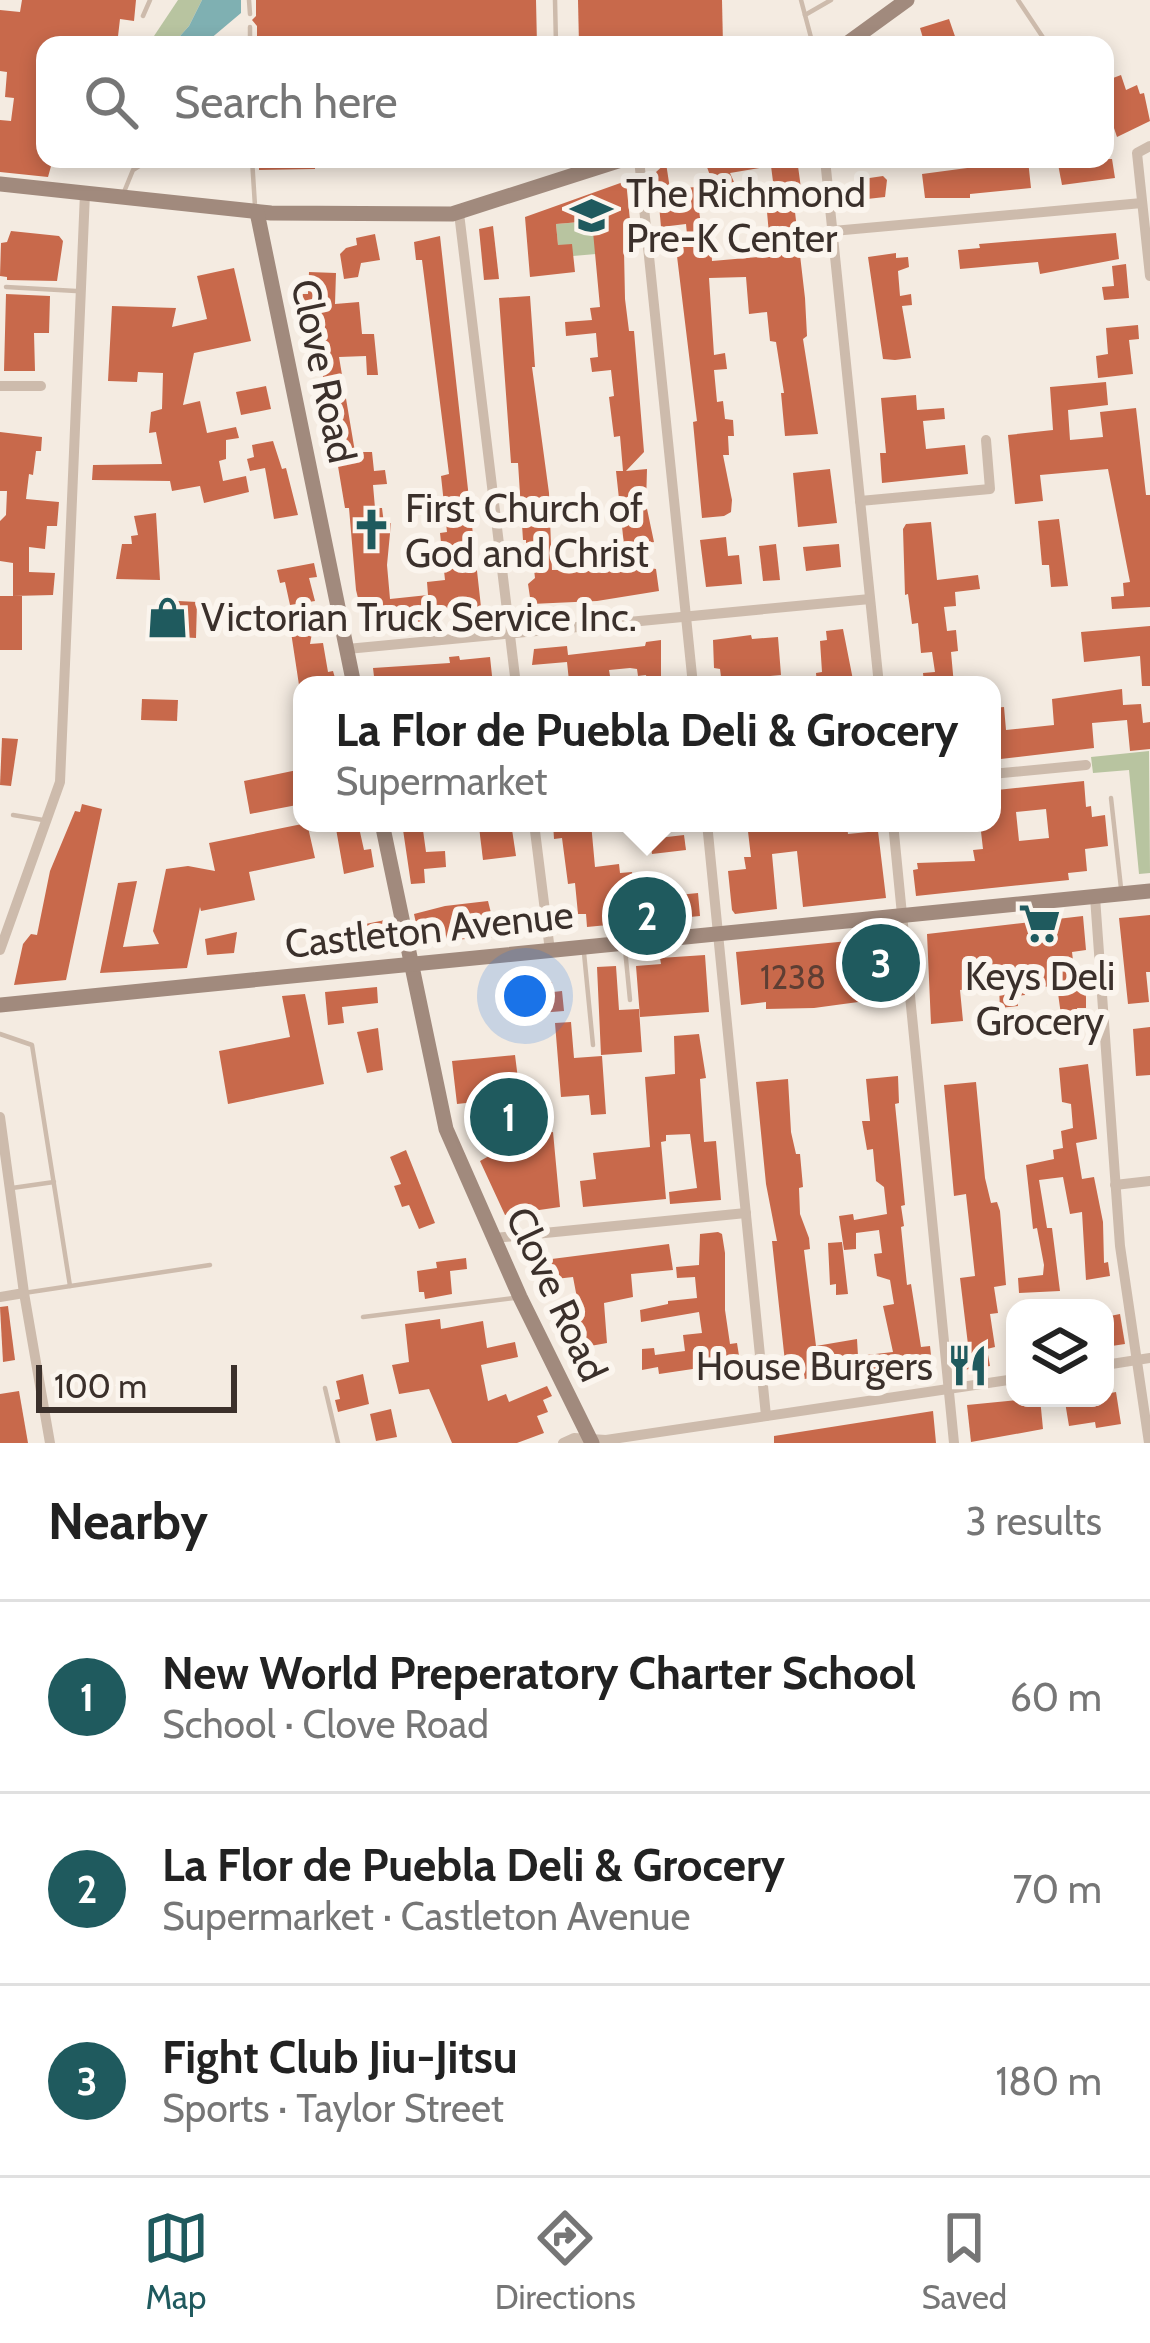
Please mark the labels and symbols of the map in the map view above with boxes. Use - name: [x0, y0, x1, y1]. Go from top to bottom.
- place label: The Richmond Pre-K Center: [626, 169, 866, 262]
- school or university icon: The Richmond Pre-K Center: [569, 192, 615, 238]
- street label: Clove Road: [281, 275, 367, 467]
- place label: First Church of God and Christ: [405, 484, 649, 577]
- church icon: First Church of God and Christ: [348, 507, 394, 553]
- place label: Victorian Truck Service Inc.: [201, 593, 637, 641]
- shop icon: Victorian Truck Service Inc.: [144, 594, 190, 640]
- pin: 2: [608, 871, 686, 961]
- street label: Castleton Avenue: [282, 890, 576, 968]
- supermarket icon: Keys Deli Grocery: [1017, 901, 1063, 947]
- pin: 3: [842, 918, 920, 1008]
- place label: Keys Deli Grocery: [965, 952, 1115, 1045]
- house number: 1238: [760, 957, 826, 997]
- your location: [495, 966, 555, 1026]
- pin: 1: [470, 1072, 548, 1162]
- street label: Clove Road: [496, 1199, 618, 1389]
- place label: House Burgers: [696, 1342, 933, 1390]
- restaurant icon: House Burgers: [944, 1343, 990, 1389]
- scale bar: [36, 1359, 237, 1412]

